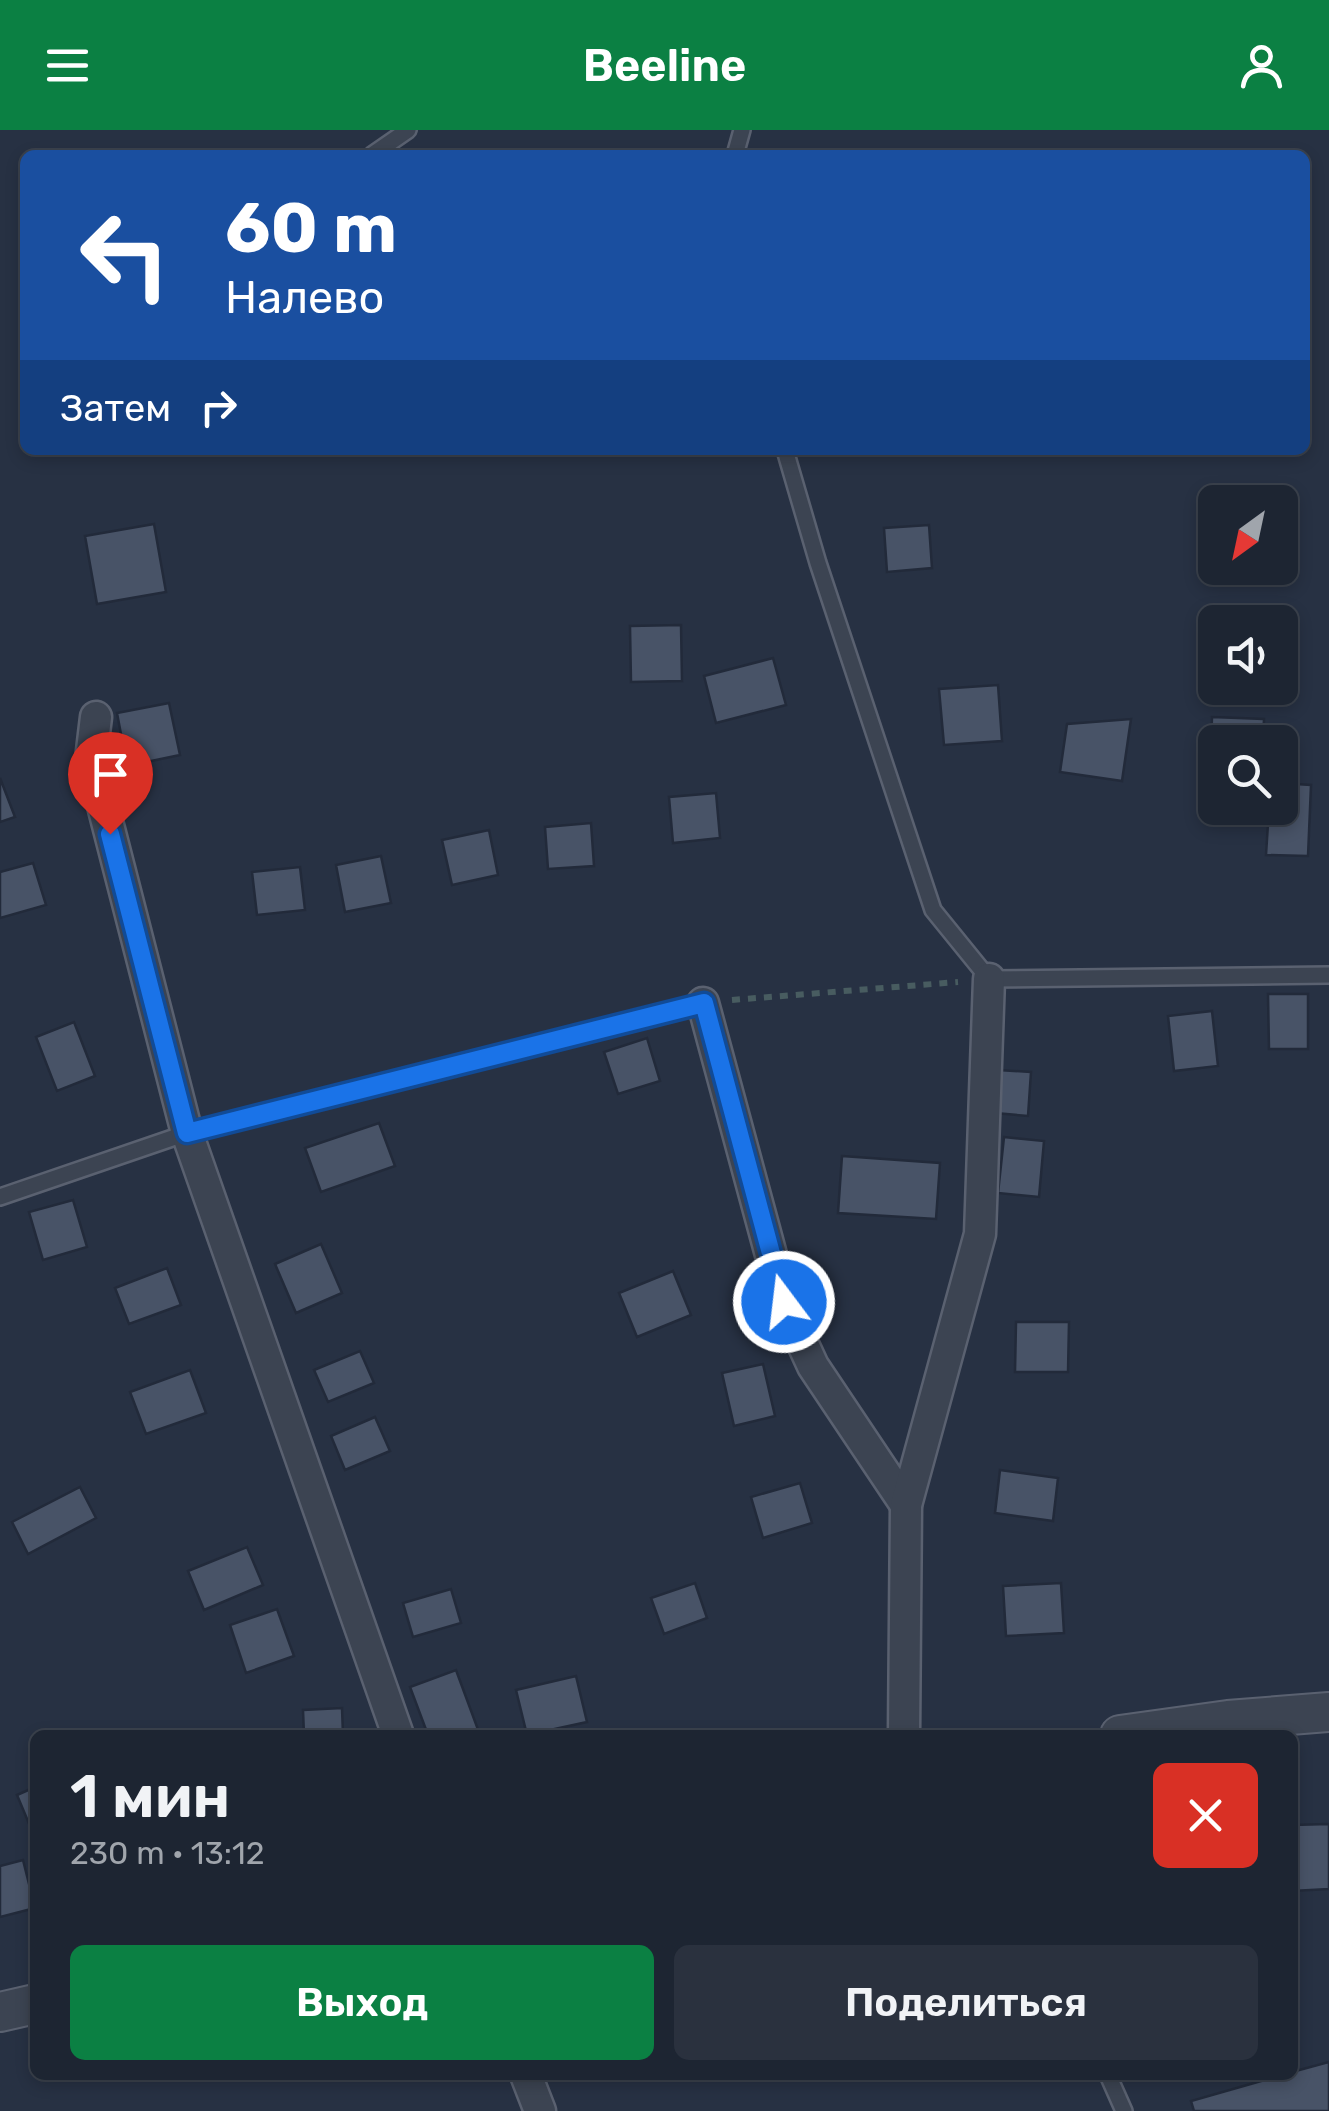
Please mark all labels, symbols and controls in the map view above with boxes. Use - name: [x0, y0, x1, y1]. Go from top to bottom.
- icon: menu: [40, 38, 95, 93]
- icon: person: [1234, 38, 1289, 93]
- text: Beeline: [583, 39, 746, 92]
- text: 60 m: [225, 187, 397, 270]
- icon: left: [60, 190, 190, 320]
- text: Налево: [225, 271, 384, 324]
- icon: right: [191, 380, 246, 435]
- text: Затем: [60, 385, 171, 431]
- north arrow: [1198, 485, 1298, 585]
- map controls: [1198, 485, 1298, 825]
- button: sound: [1198, 605, 1298, 705]
- button: search: [1198, 725, 1298, 825]
- pin: [68, 732, 153, 835]
- icon: arrive: [83, 747, 138, 802]
- position arrow: [732, 1250, 836, 1354]
- text: 1 мин: [70, 1761, 230, 1832]
- button: close: [1153, 1763, 1258, 1868]
- text: 230 m · 13:12: [70, 1834, 264, 1872]
- button: Выход: [70, 1945, 654, 2060]
- button: Поделиться: [674, 1945, 1258, 2060]

